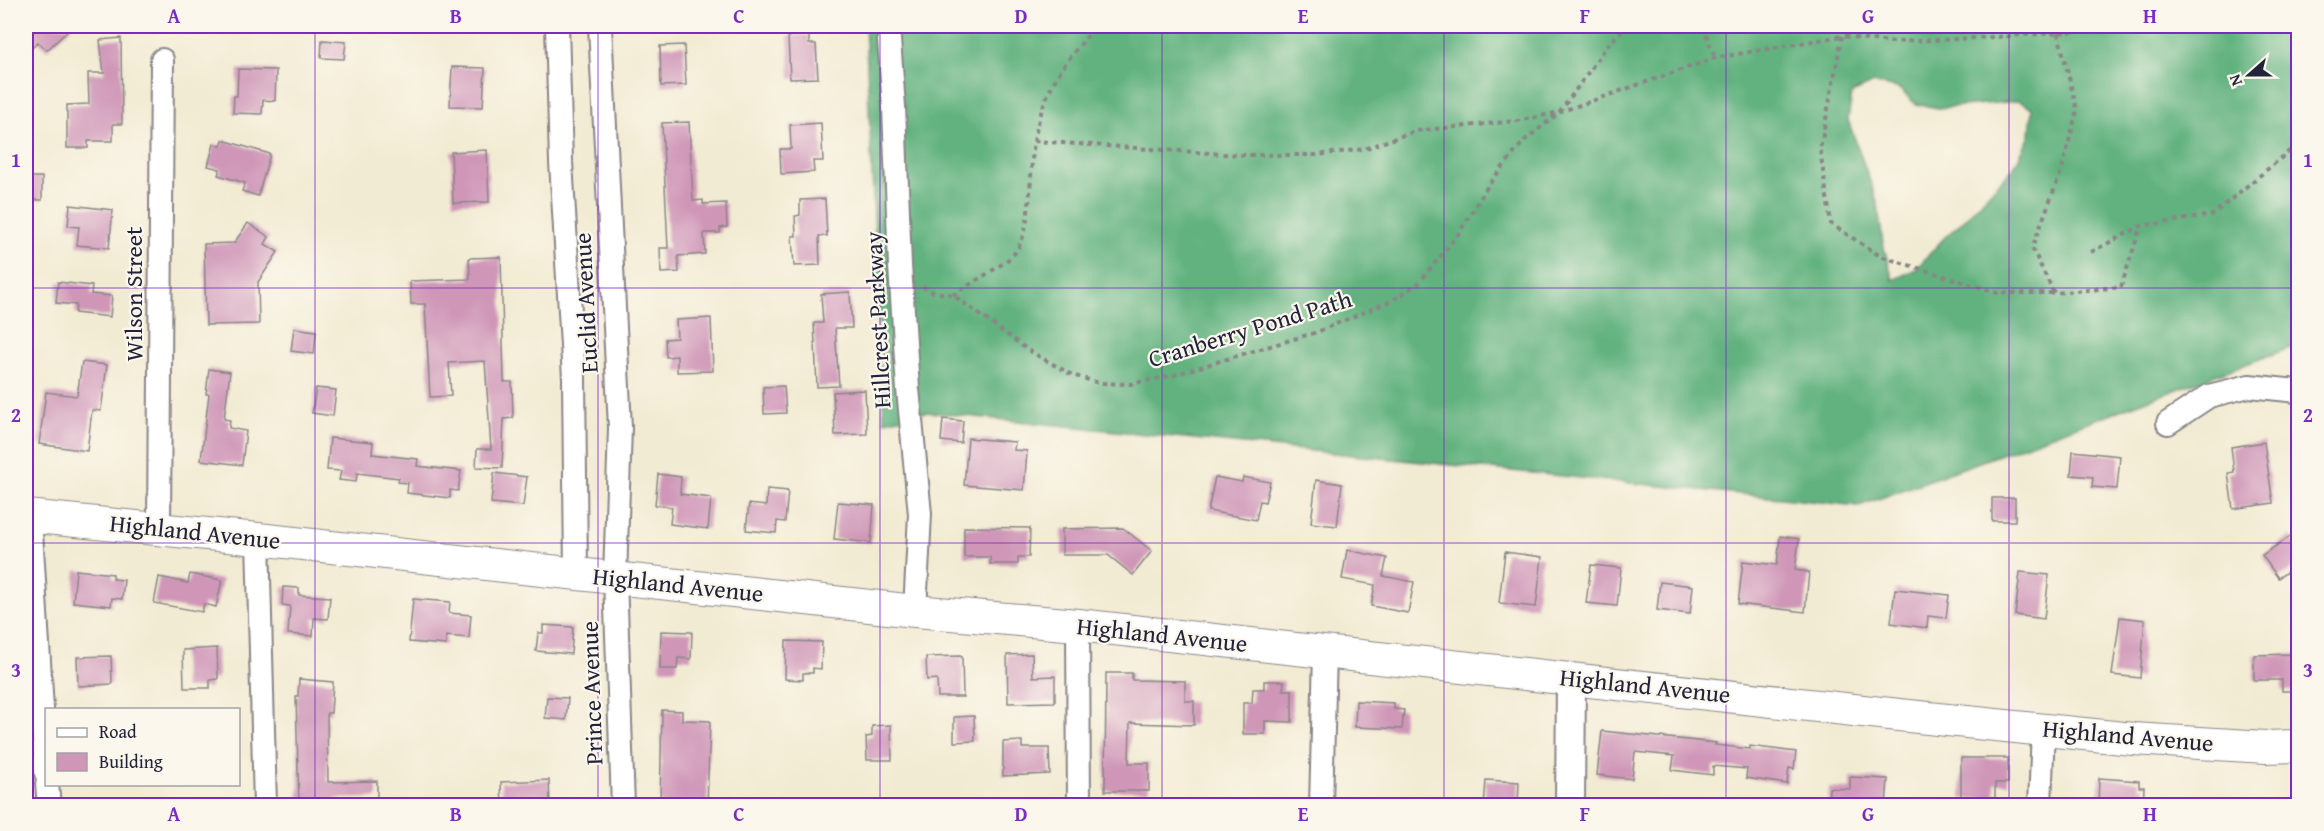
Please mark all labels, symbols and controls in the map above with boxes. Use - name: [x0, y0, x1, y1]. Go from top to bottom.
- text: A: [168, 1, 181, 30]
- text: B: [450, 1, 462, 30]
- text: C: [733, 1, 745, 30]
- text: D: [1014, 1, 1028, 30]
- text: E: [1298, 1, 1309, 30]
- text: F: [1580, 1, 1590, 30]
- text: G: [1862, 1, 1874, 30]
- text: H: [2143, 1, 2157, 30]
- north arrow: [2219, 45, 2279, 105]
- text: N: [2222, 71, 2248, 90]
- text: 1: [11, 145, 21, 174]
- text: 1: [2303, 145, 2313, 174]
- street label: Wilson Street: [116, 226, 151, 362]
- street label: Hillcrest Parkway: [855, 231, 900, 409]
- street label: Euclid Avenue: [564, 232, 607, 374]
- street label: Cranberry Pond Path: [1144, 281, 1356, 376]
- text: 2: [11, 400, 21, 429]
- text: 2: [2303, 400, 2313, 429]
- street label: Highland Avenue: [108, 505, 282, 558]
- street label: Highland Avenue: [591, 558, 765, 611]
- street label: Highland Avenue: [1075, 608, 1249, 661]
- street label: Prince Avenue: [571, 620, 612, 766]
- text: 3: [11, 655, 21, 684]
- text: 3: [2303, 655, 2313, 684]
- street label: Highland Avenue: [1558, 659, 1732, 712]
- legend: [45, 708, 240, 786]
- street label: Highland Avenue: [2041, 711, 2215, 760]
- text: Road: [99, 718, 137, 745]
- text: Building: [99, 748, 163, 775]
- text: A: [168, 799, 181, 828]
- text: B: [450, 799, 462, 828]
- text: C: [733, 799, 745, 828]
- text: D: [1014, 799, 1028, 828]
- text: E: [1298, 799, 1309, 828]
- text: F: [1580, 799, 1590, 828]
- text: G: [1862, 799, 1874, 828]
- text: H: [2143, 799, 2157, 828]

